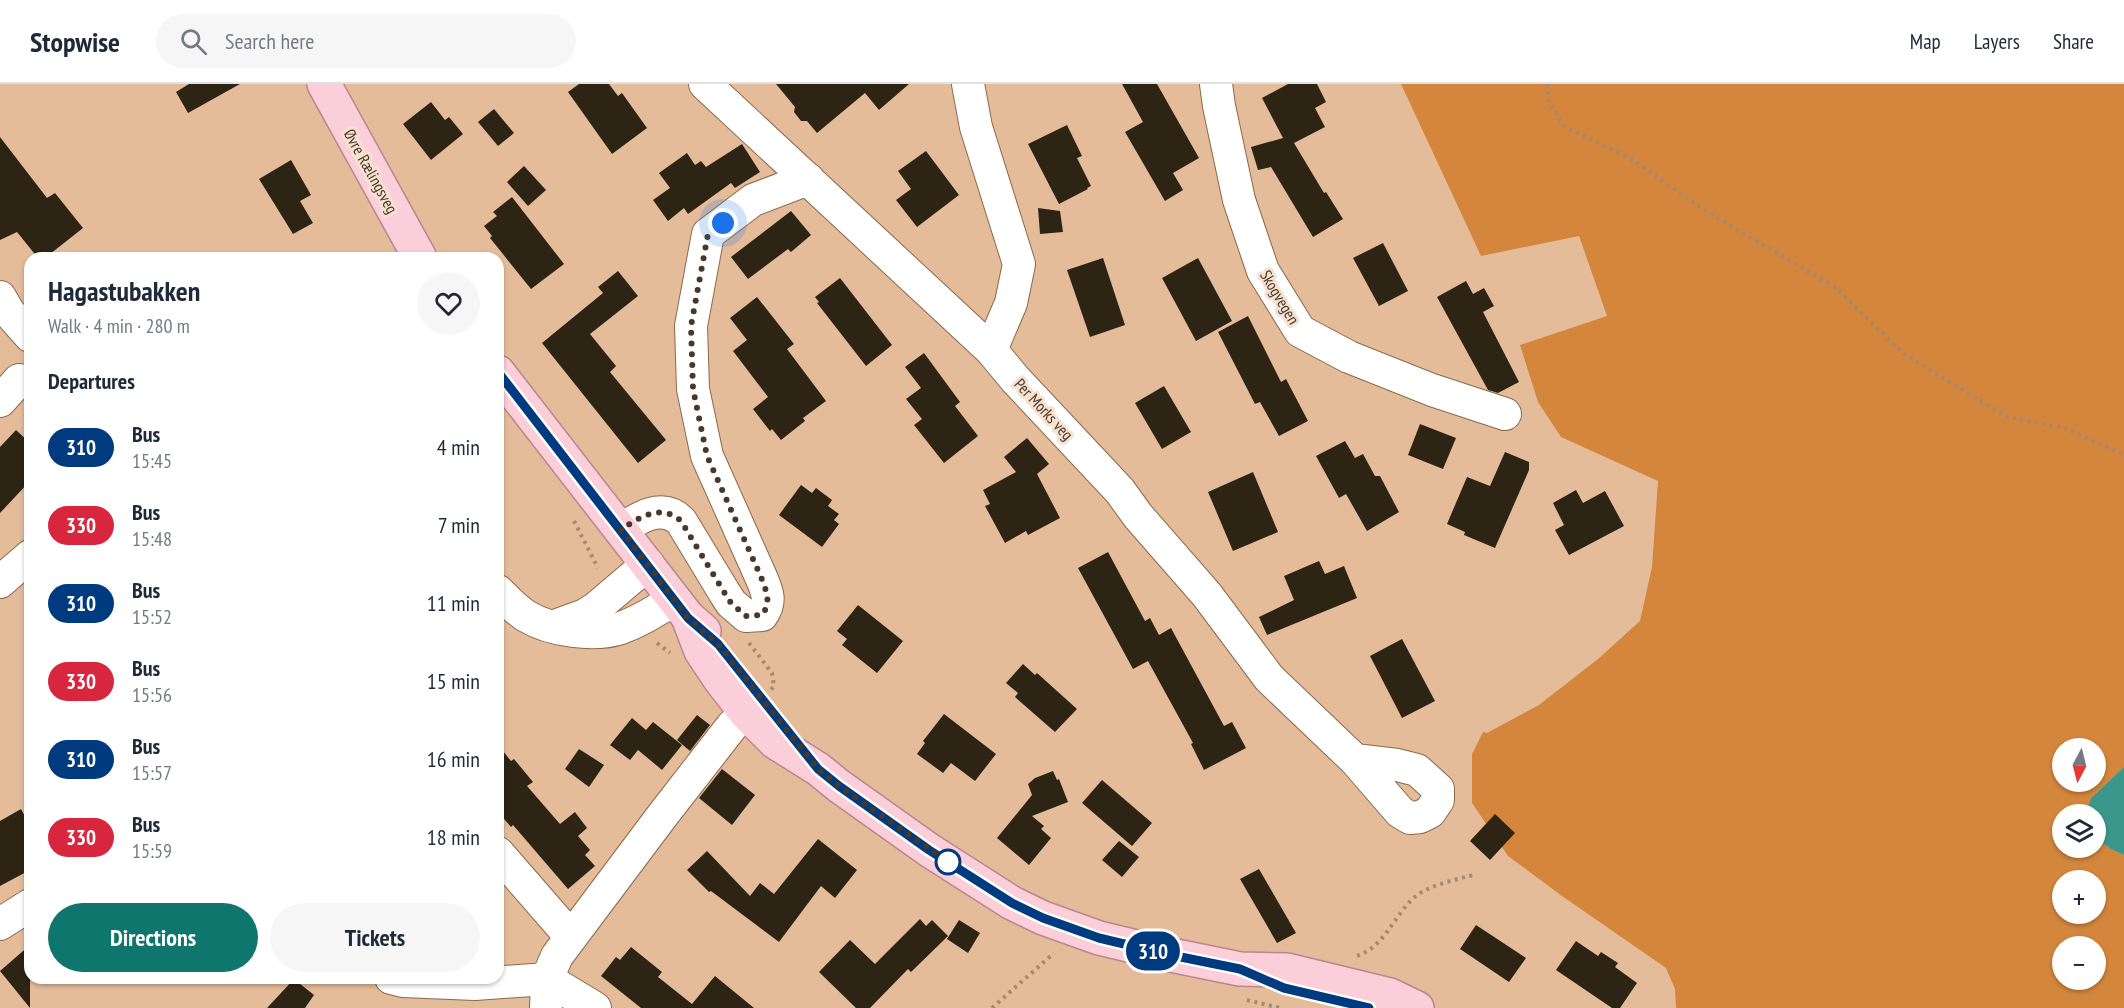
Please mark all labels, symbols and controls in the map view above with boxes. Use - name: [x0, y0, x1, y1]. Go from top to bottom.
- search box: [156, 14, 576, 68]
- text: Stopwise: [30, 23, 120, 60]
- icon: search: [177, 25, 210, 58]
- text: Search here: [225, 27, 314, 55]
- text: Map: [1910, 28, 1941, 55]
- text: Layers: [1974, 28, 2020, 55]
- text: Share: [2053, 28, 2094, 55]
- street label: Øvre Rælingsveg: [340, 125, 402, 217]
- your location: [708, 208, 738, 238]
- street label: Skogvegen: [1256, 266, 1304, 328]
- text: Hagastubakken: [48, 272, 200, 309]
- button: heart: [417, 272, 480, 335]
- text: Walk · 4 min · 280 m: [48, 313, 190, 339]
- text: Departures: [48, 367, 135, 395]
- street label: Per Morks veg: [1010, 374, 1078, 444]
- text: Bus: [132, 420, 160, 448]
- text: 4 min: [437, 433, 480, 461]
- text: 310: [66, 434, 96, 461]
- text: 15:45: [132, 448, 172, 474]
- text: Bus: [132, 498, 160, 526]
- text: 7 min: [438, 511, 480, 539]
- text: 330: [66, 512, 96, 539]
- text: 15:48: [132, 526, 172, 552]
- text: Bus: [132, 576, 160, 604]
- text: 11 min: [427, 589, 480, 617]
- text: 310: [66, 590, 96, 617]
- text: 15:52: [132, 604, 172, 630]
- text: Bus: [132, 654, 160, 682]
- text: 15 min: [427, 667, 480, 695]
- text: 330: [66, 668, 96, 695]
- text: 15:56: [132, 682, 172, 708]
- text: Bus: [132, 732, 160, 760]
- north arrow: [2052, 738, 2106, 792]
- map controls: [2052, 738, 2106, 990]
- text: 16 min: [427, 745, 480, 773]
- text: 310: [66, 746, 96, 773]
- text: 15:57: [132, 760, 172, 786]
- button: layers: [2052, 804, 2106, 858]
- text: Bus: [132, 810, 160, 838]
- text: 18 min: [427, 823, 480, 851]
- text: 330: [66, 824, 96, 851]
- text: 15:59: [132, 838, 172, 864]
- unlabelled marker: [935, 849, 961, 875]
- button: +: [2052, 870, 2106, 924]
- button: Directions: [48, 903, 258, 972]
- button: Tickets: [270, 903, 480, 972]
- line badge: 310: [1118, 932, 1188, 970]
- button: −: [2052, 936, 2106, 990]
- text: 310: [1138, 938, 1168, 965]

